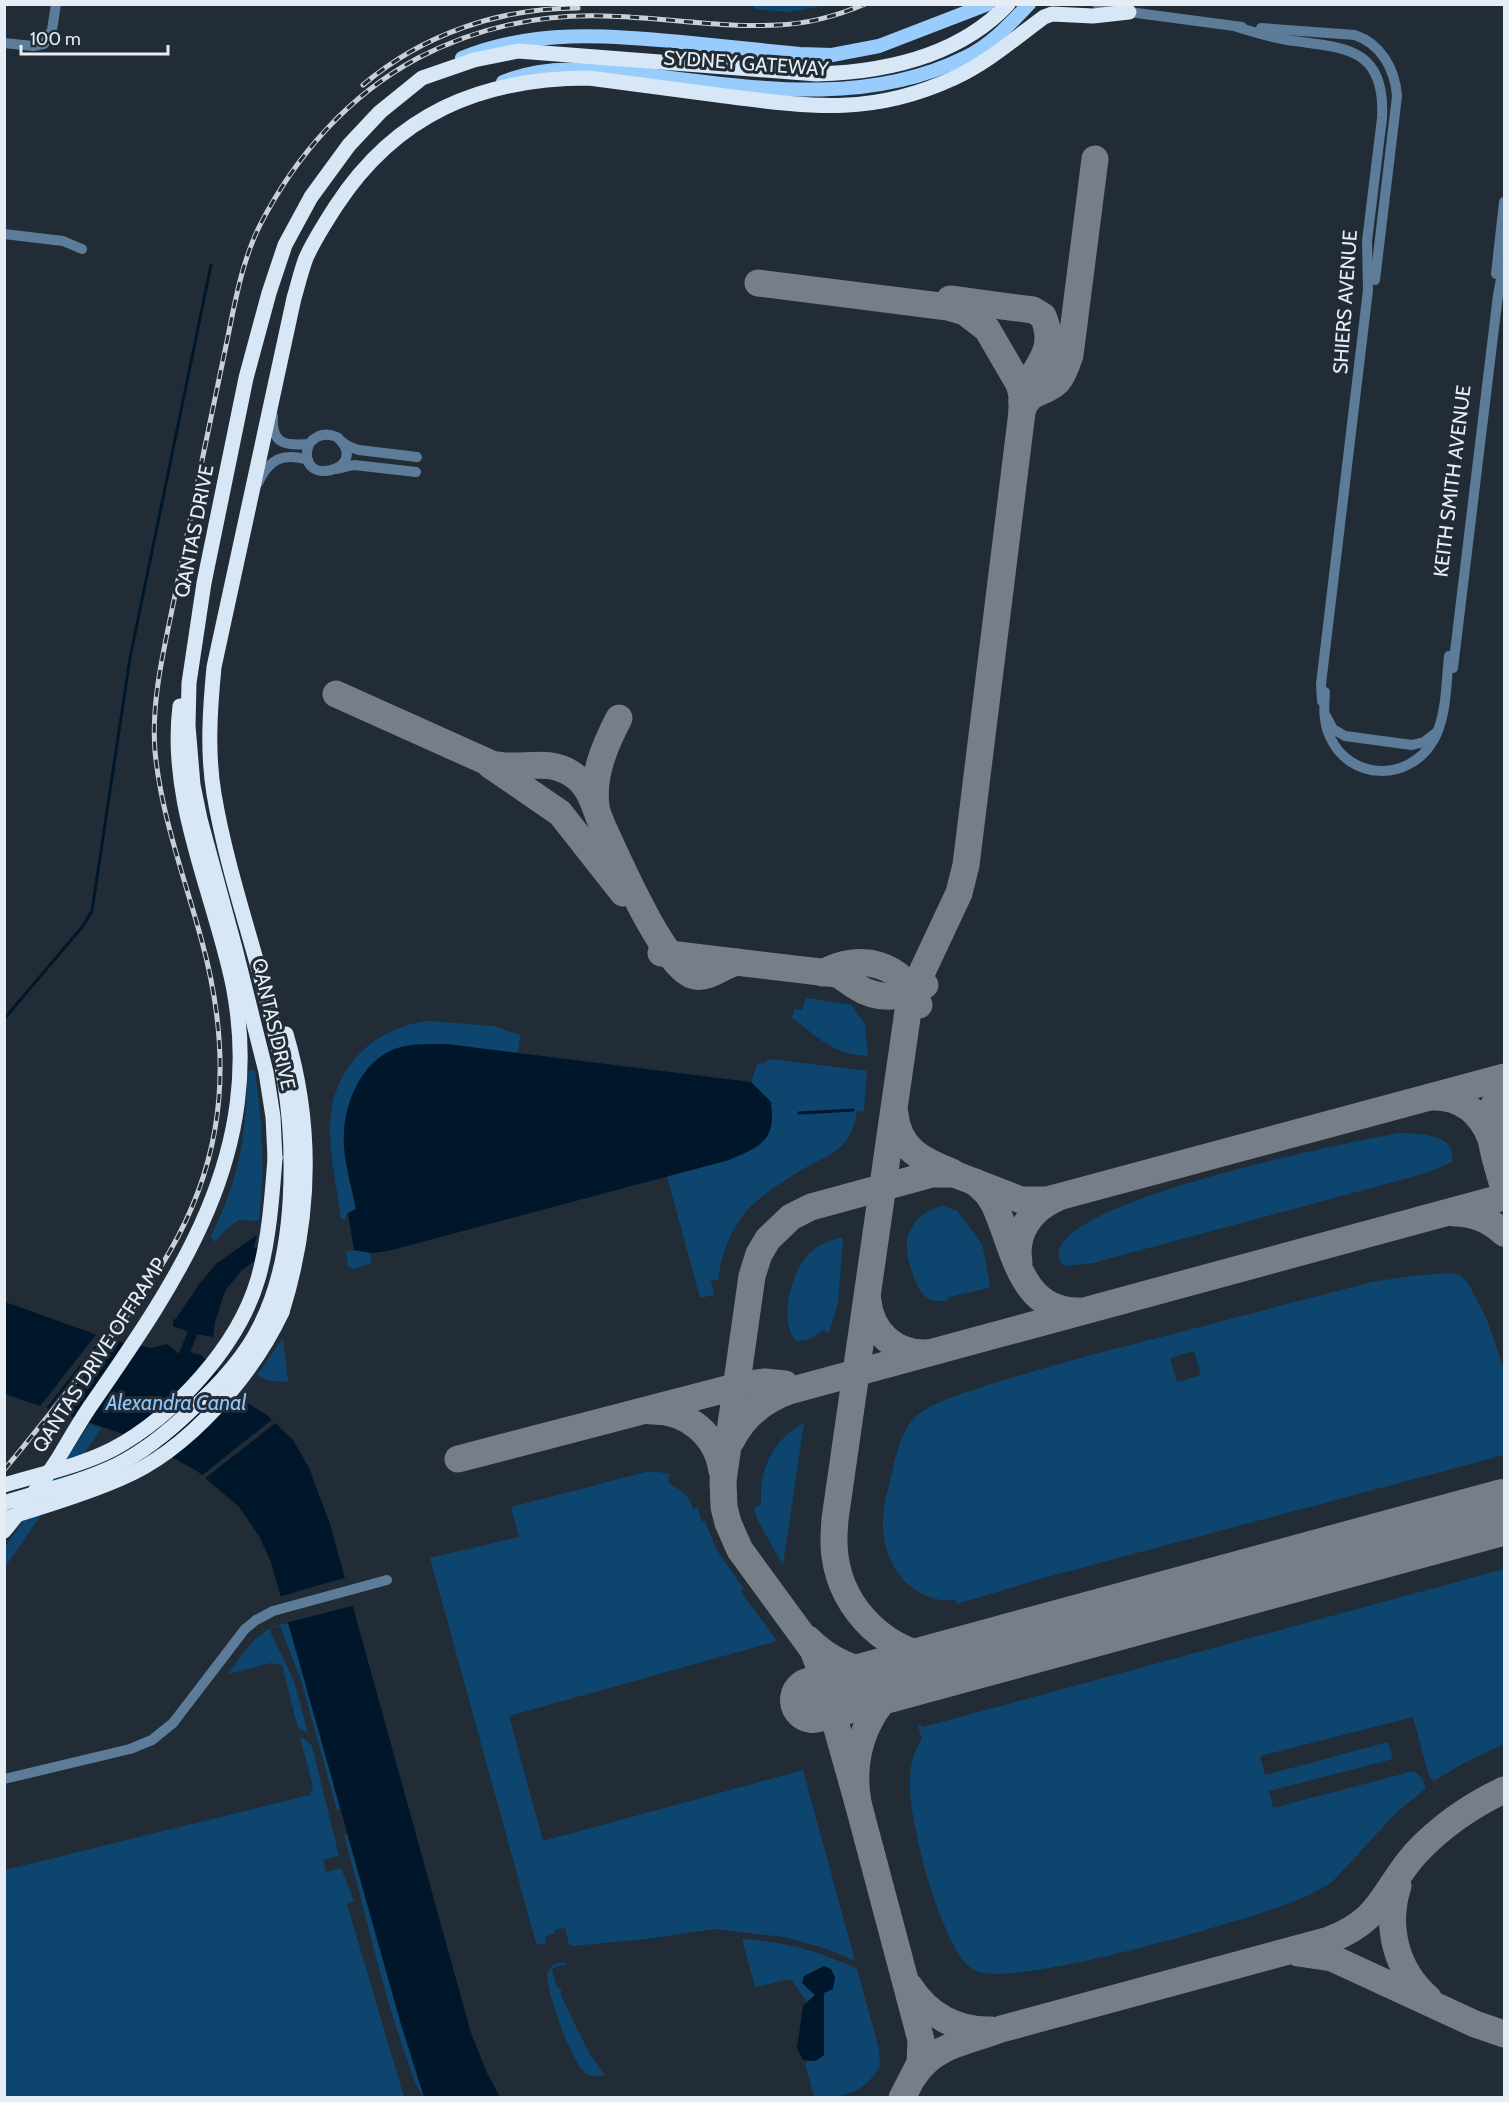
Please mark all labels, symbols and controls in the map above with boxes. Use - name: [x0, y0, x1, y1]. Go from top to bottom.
- scale bar: [21, 18, 168, 56]
- text: 100 m: [30, 28, 81, 50]
- street label: SYDNEY GATEWAY: [663, 45, 830, 81]
- street label: SHIERS AVENUE: [1328, 229, 1362, 375]
- street label: KEITH SMITH AVENUE: [1428, 384, 1476, 578]
- street label: QANTAS DRIVE: [169, 463, 219, 599]
- street label: QANTAS DRIVE: [247, 956, 301, 1092]
- street label: QANTAS DRIVE OFFRAMP: [27, 1253, 171, 1457]
- water label: Alexandra Canal: [105, 1390, 246, 1415]

